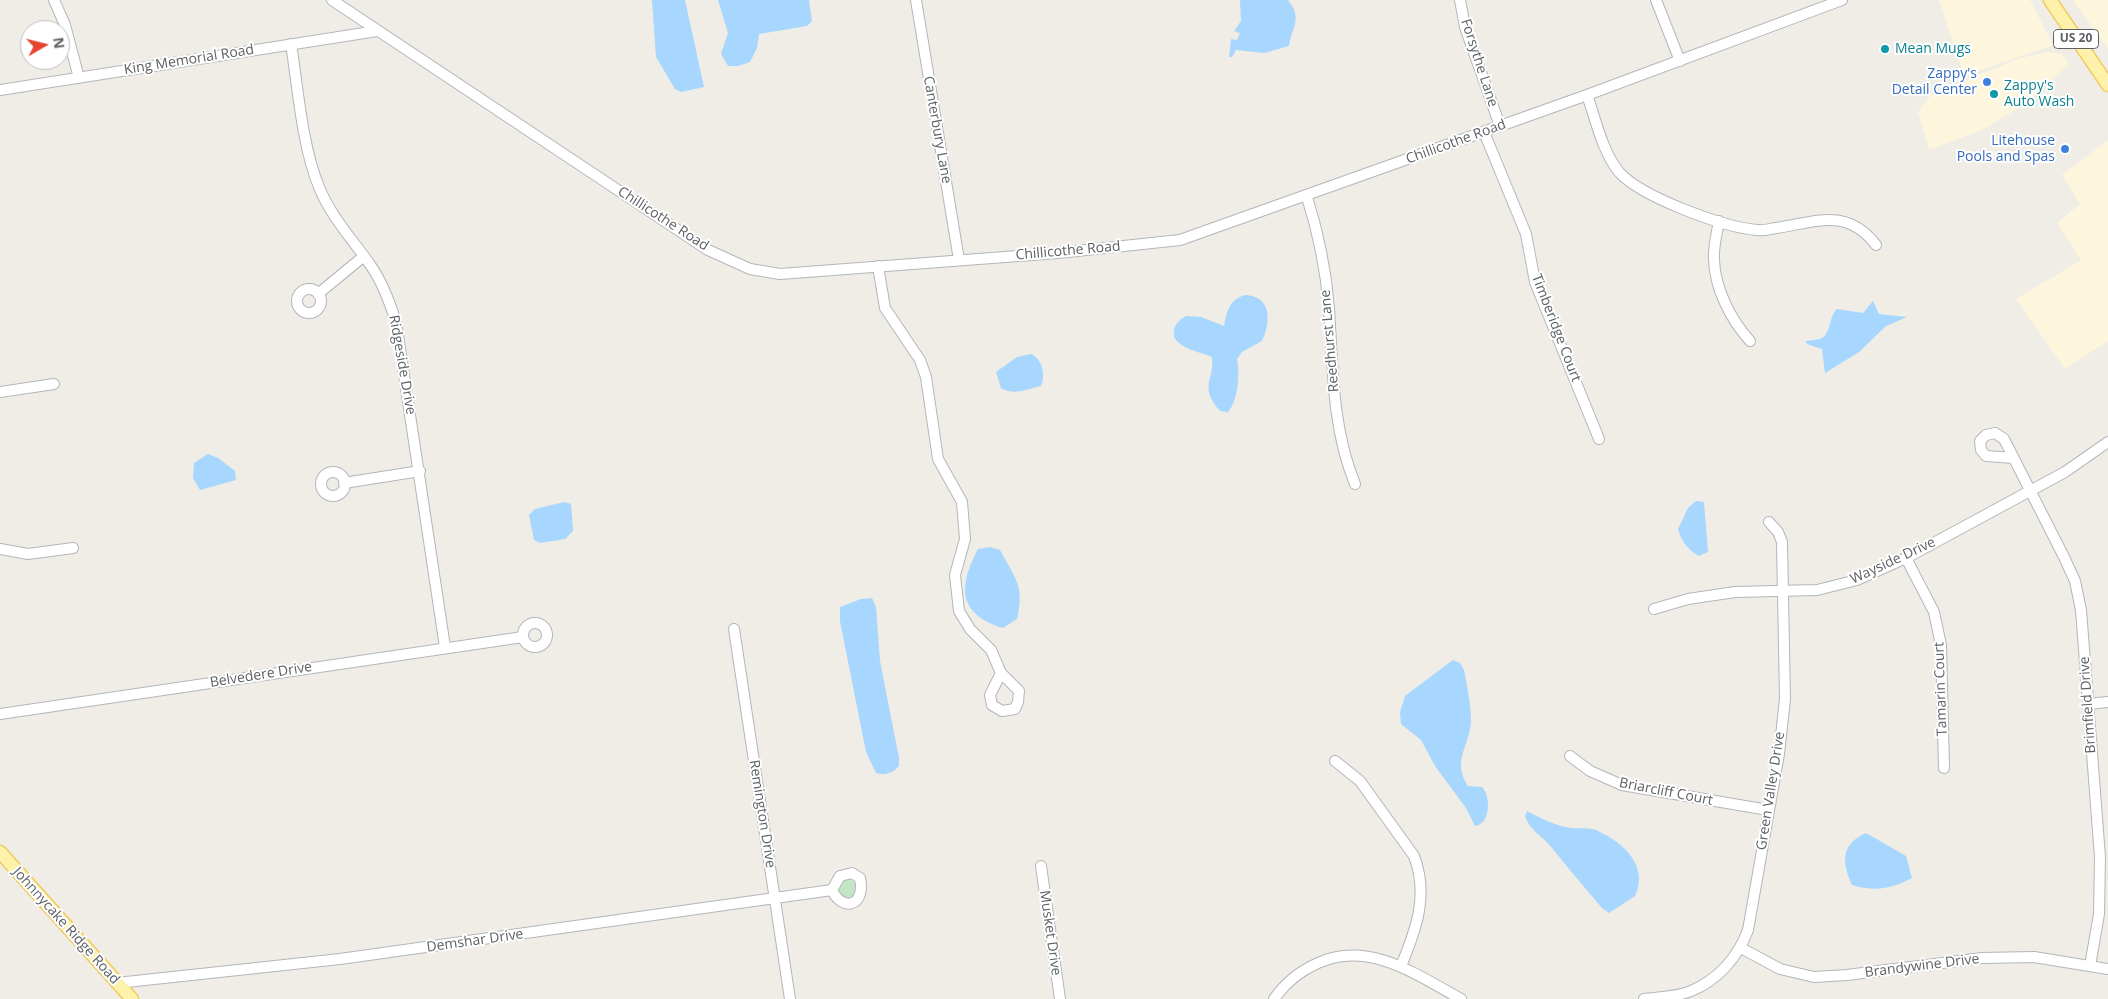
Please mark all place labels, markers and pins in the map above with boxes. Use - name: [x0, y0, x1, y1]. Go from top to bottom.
- place label: Mean Mugs: [1895, 41, 1971, 57]
- marker: Mean Mugs: [1879, 43, 1891, 55]
- place label: Zappy's Detail Center: [1892, 66, 1977, 98]
- marker: Zappy's Detail Center: [1981, 76, 1993, 88]
- place label: Zappy's Auto Wash: [2004, 78, 2074, 110]
- marker: Zappy's Auto Wash: [1988, 88, 2000, 100]
- place label: Litehouse Pools and Spas: [1957, 133, 2055, 166]
- marker: Litehouse Pools and Spas: [2059, 143, 2071, 155]

